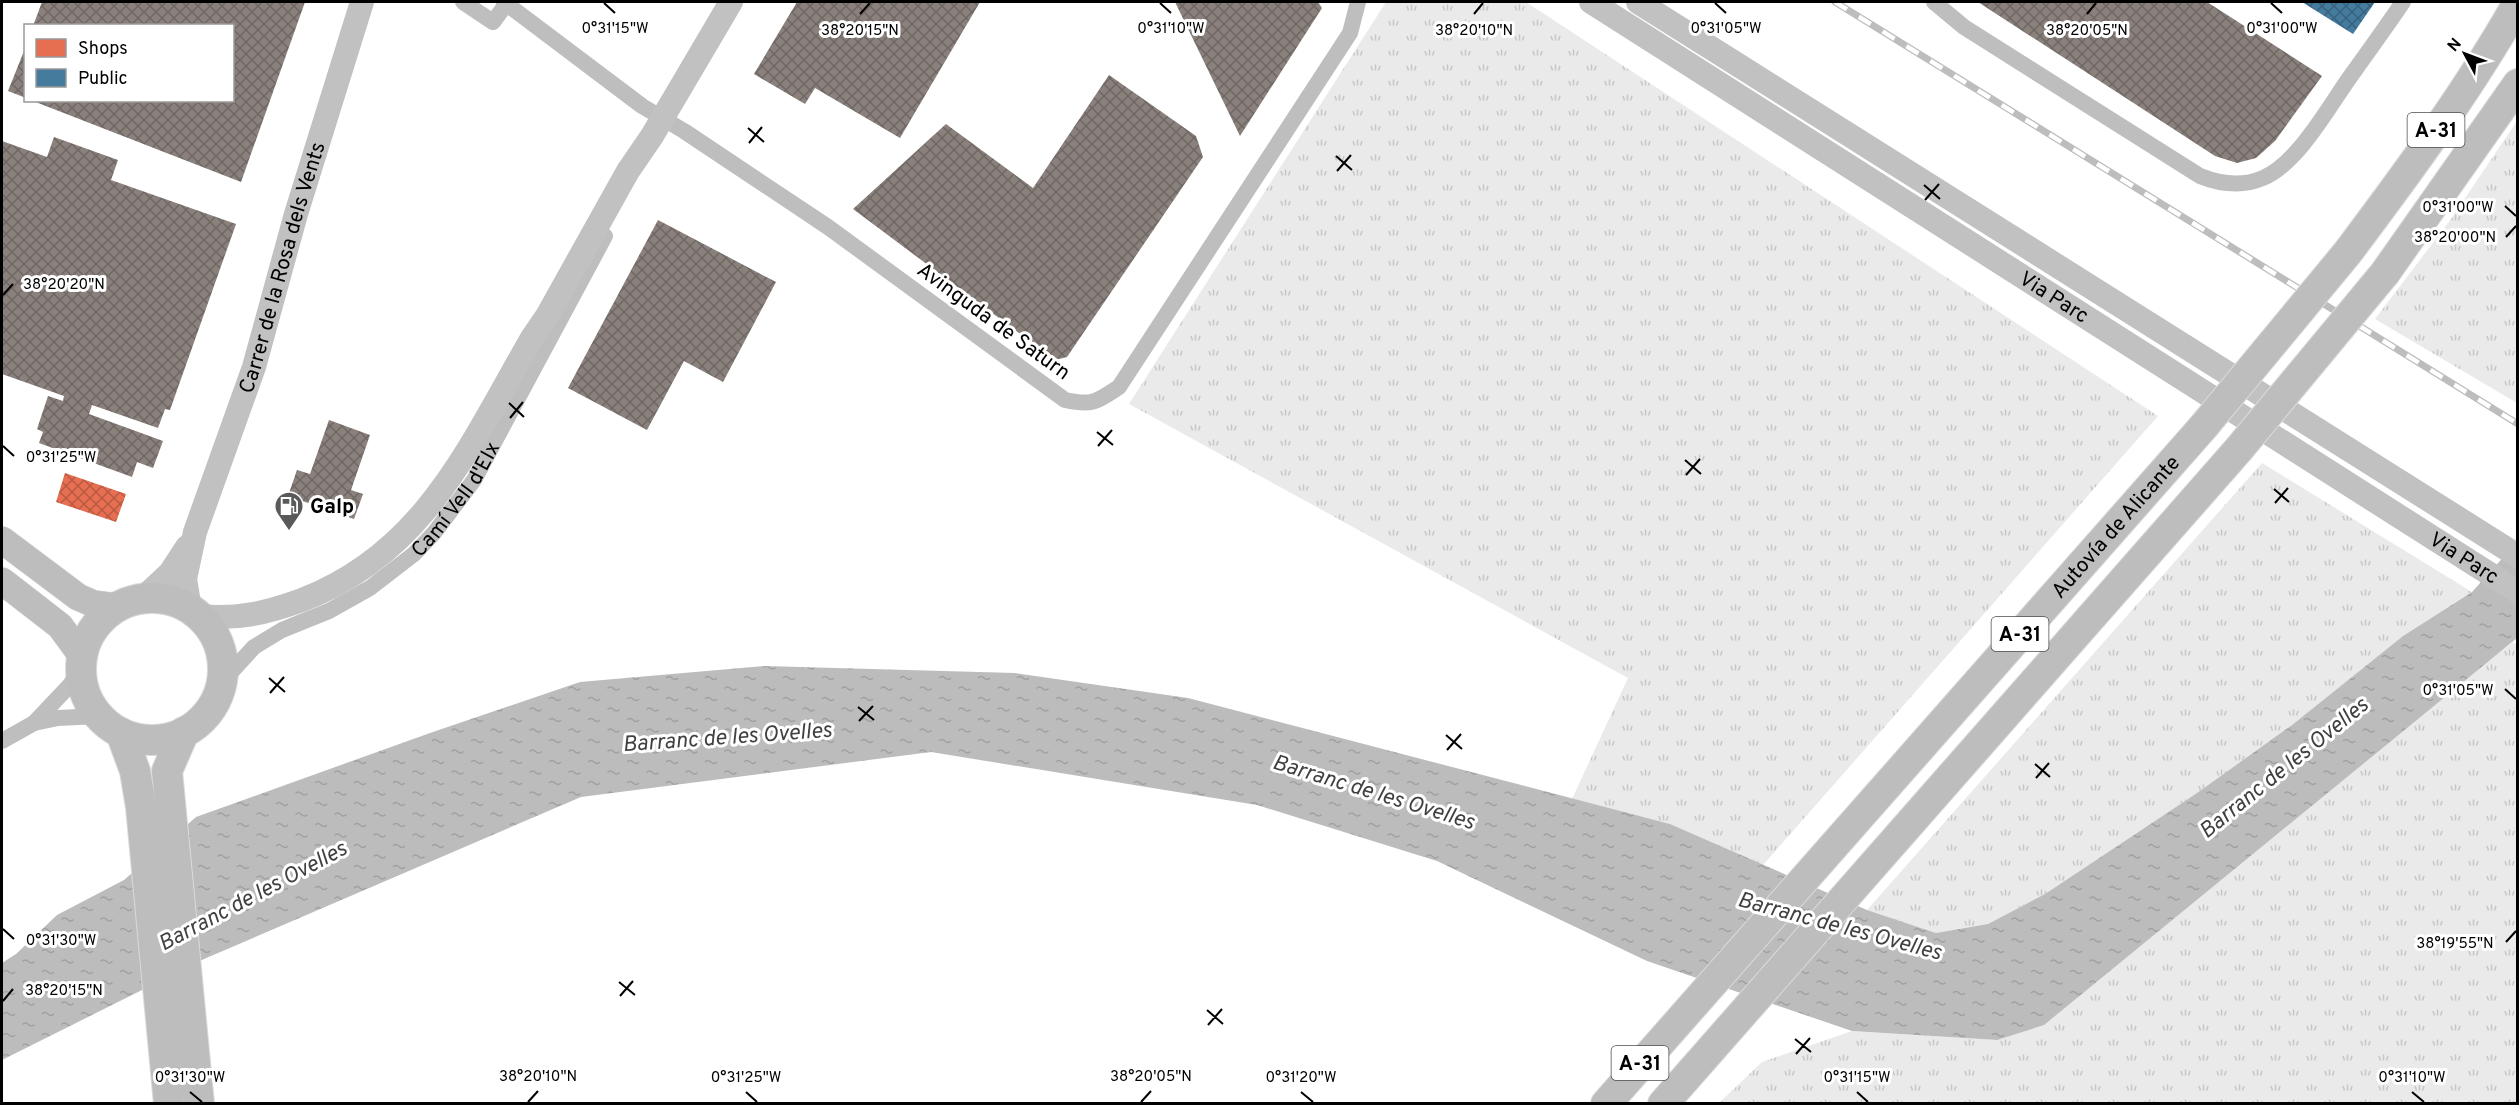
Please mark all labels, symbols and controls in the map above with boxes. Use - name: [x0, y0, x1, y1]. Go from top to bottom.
- text: 0°31'15"W: [581, 20, 649, 39]
- text: 0°31'10"W: [1137, 20, 1205, 39]
- text: 0°31'05"W: [1690, 20, 1762, 39]
- text: 0°31'00"W: [2246, 20, 2318, 39]
- text: 38°20'15"N: [821, 22, 899, 41]
- text: 38°20'10"N: [1435, 22, 1513, 41]
- text: 38°20'05"N: [2046, 22, 2128, 41]
- legend: [24, 24, 234, 102]
- north arrow: [2435, 24, 2495, 84]
- text: N: [2444, 35, 2467, 56]
- text: Shops: [78, 38, 128, 61]
- text: Public: [78, 68, 128, 91]
- road number: A-31: [2408, 113, 2464, 147]
- street label: Carrer de la Rosa dels Vents: [234, 139, 333, 397]
- text: 0°31'00"W: [2422, 199, 2494, 218]
- text: 38°20'00"N: [2414, 229, 2496, 248]
- street label: Avinguda de Saturn: [911, 257, 1075, 387]
- street label: Via Parc: [2013, 266, 2093, 330]
- text: 38°20'20"N: [23, 276, 105, 295]
- street label: Camí Vell d'Elx: [406, 437, 507, 564]
- text: 0°31'25"W: [26, 449, 96, 468]
- street label: Autovía de Alicante: [2046, 450, 2187, 605]
- fuel station icon: Galp: [273, 490, 305, 532]
- place label: Galp: [310, 494, 354, 521]
- street label: Via Parc: [2423, 527, 2503, 591]
- road number: A-31: [1992, 617, 2048, 651]
- text: 0°31'05"W: [2422, 682, 2494, 701]
- water label: Barranc de les Ovelles: [2195, 692, 2375, 845]
- water label: Barranc de les Ovelles: [622, 718, 834, 759]
- water label: Barranc de les Ovelles: [1269, 750, 1479, 837]
- water label: Barranc de les Ovelles: [154, 836, 353, 958]
- water label: Barranc de les Ovelles: [1735, 887, 1945, 968]
- text: 0°31'30"W: [26, 932, 96, 951]
- text: 38°19'55"N: [2416, 935, 2494, 954]
- text: 38°20'15"N: [25, 982, 103, 1001]
- road number: A-31: [1612, 1046, 1668, 1080]
- text: 38°20'10"N: [499, 1068, 577, 1087]
- text: 38°20'05"N: [1110, 1068, 1192, 1087]
- text: 0°31'30"W: [155, 1069, 225, 1088]
- text: 0°31'25"W: [711, 1069, 781, 1088]
- text: 0°31'20"W: [1265, 1069, 1337, 1088]
- text: 0°31'15"W: [1823, 1069, 1891, 1088]
- text: 0°31'10"W: [2378, 1069, 2446, 1088]

